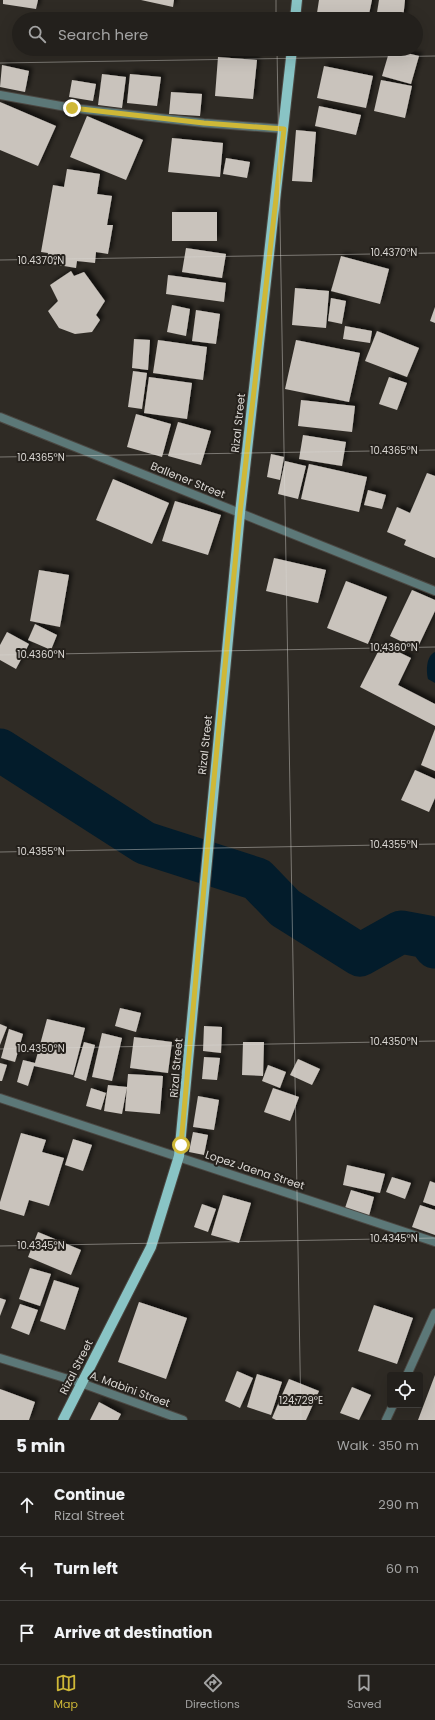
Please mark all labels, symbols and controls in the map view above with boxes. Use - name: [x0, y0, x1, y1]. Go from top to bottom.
- search box: [12, 12, 423, 56]
- icon: search: [26, 23, 48, 45]
- text: Search here: [58, 24, 148, 45]
- route end: [63, 99, 81, 117]
- text: 10.4370°N: [371, 245, 417, 260]
- text: 10.4370°N: [18, 253, 64, 268]
- street label: Rizal Street: [227, 392, 249, 454]
- text: 10.4365°N: [370, 443, 418, 458]
- text: 10.4365°N: [17, 450, 65, 465]
- street label: Ballener Street: [148, 458, 228, 502]
- text: 10.4360°N: [370, 640, 418, 655]
- text: 10.4360°N: [17, 647, 65, 662]
- street label: Rizal Street: [194, 714, 216, 776]
- text: 10.4355°N: [370, 837, 418, 852]
- text: 10.4355°N: [17, 844, 65, 859]
- text: 10.4350°N: [370, 1034, 418, 1049]
- street label: Rizal Street: [165, 1038, 187, 1098]
- text: 10.4350°N: [17, 1041, 65, 1056]
- route start: [172, 1136, 190, 1154]
- street label: Lopez Jaena Street: [203, 1146, 307, 1194]
- text: 10.4345°N: [370, 1231, 418, 1246]
- text: 10.4345°N: [17, 1238, 65, 1253]
- street label: Rizal Street: [55, 1337, 97, 1397]
- street label: A. Mabini Street: [88, 1367, 172, 1411]
- map controls: [387, 1372, 423, 1408]
- button: locate: [387, 1372, 423, 1408]
- text: 124.729°E: [279, 1393, 323, 1408]
- text: 5 min: [16, 1434, 65, 1458]
- text: Walk · 350 m: [337, 1436, 419, 1455]
- text: Continue: [54, 1484, 125, 1505]
- icon: ahead: [16, 1494, 38, 1516]
- text: 290 m: [378, 1495, 419, 1514]
- text: Rizal Street: [54, 1506, 125, 1525]
- icon: left: [16, 1558, 38, 1580]
- text: Turn left: [54, 1558, 118, 1579]
- text: 60 m: [386, 1559, 419, 1578]
- icon: arrive: [16, 1622, 38, 1644]
- text: Arrive at destination: [54, 1622, 212, 1643]
- tab: Map: [54, 1672, 78, 1713]
- tab: Directions: [185, 1672, 240, 1713]
- tab: Saved: [347, 1672, 381, 1713]

